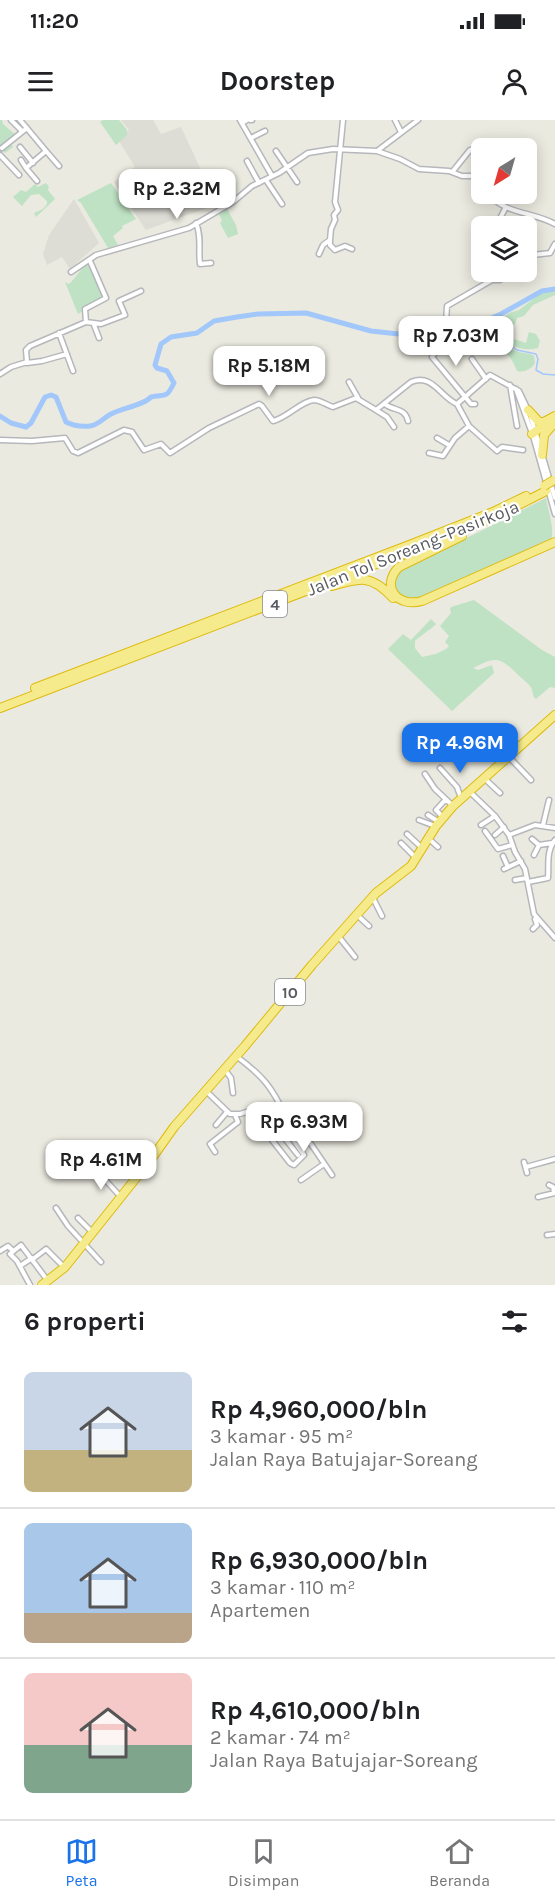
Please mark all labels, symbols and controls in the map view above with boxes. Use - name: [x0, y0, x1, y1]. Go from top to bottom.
- text: 11:20: [30, 8, 79, 34]
- icon: menu: [24, 65, 57, 98]
- text: Doorstep: [220, 65, 335, 97]
- icon: person: [498, 65, 531, 98]
- north arrow: [471, 138, 537, 204]
- map controls: [471, 138, 537, 282]
- pin: Rp 2.32M: [115, 169, 239, 220]
- text: Rp 2.32M: [133, 177, 221, 200]
- button: layers: [471, 216, 537, 282]
- pin: Rp 7.03M: [394, 316, 518, 367]
- text: Rp 7.03M: [413, 324, 499, 347]
- pin: Rp 5.18M: [207, 346, 331, 397]
- text: Rp 5.18M: [227, 354, 311, 377]
- street label: Jalan Tol Soreang–Pasirkoja: [304, 495, 522, 601]
- road number: 4: [263, 591, 287, 617]
- pin: Rp 4.96M: [398, 723, 522, 774]
- text: Rp 4.96M: [416, 731, 504, 754]
- road number: 10: [275, 979, 305, 1005]
- pin: Rp 6.93M: [242, 1102, 366, 1153]
- text: Rp 6.93M: [260, 1110, 348, 1133]
- pin: Rp 4.61M: [39, 1140, 163, 1191]
- text: Rp 4.61M: [59, 1148, 143, 1171]
- icon: filters: [498, 1305, 531, 1338]
- text: 6 properti: [24, 1306, 146, 1337]
- text: Rp 4,960,000/bln: [210, 1394, 428, 1425]
- icon: home: [72, 1396, 144, 1468]
- text: 3 kamar · 95 m²: [210, 1425, 353, 1448]
- text: Jalan Raya Batujajar-Soreang: [210, 1448, 478, 1471]
- text: Rp 6,930,000/bln: [210, 1545, 428, 1576]
- icon: home: [72, 1547, 144, 1619]
- text: 3 kamar · 110 m²: [210, 1576, 355, 1599]
- text: Apartemen: [210, 1599, 310, 1622]
- text: Rp 4,610,000/bln: [210, 1695, 421, 1726]
- icon: home: [72, 1697, 144, 1769]
- text: 2 kamar · 74 m²: [210, 1726, 351, 1749]
- text: Jalan Raya Batujajar-Soreang: [210, 1749, 478, 1772]
- tab: Peta: [65, 1835, 98, 1890]
- tab: Disimpan: [228, 1835, 299, 1890]
- tab: Beranda: [429, 1835, 490, 1890]

